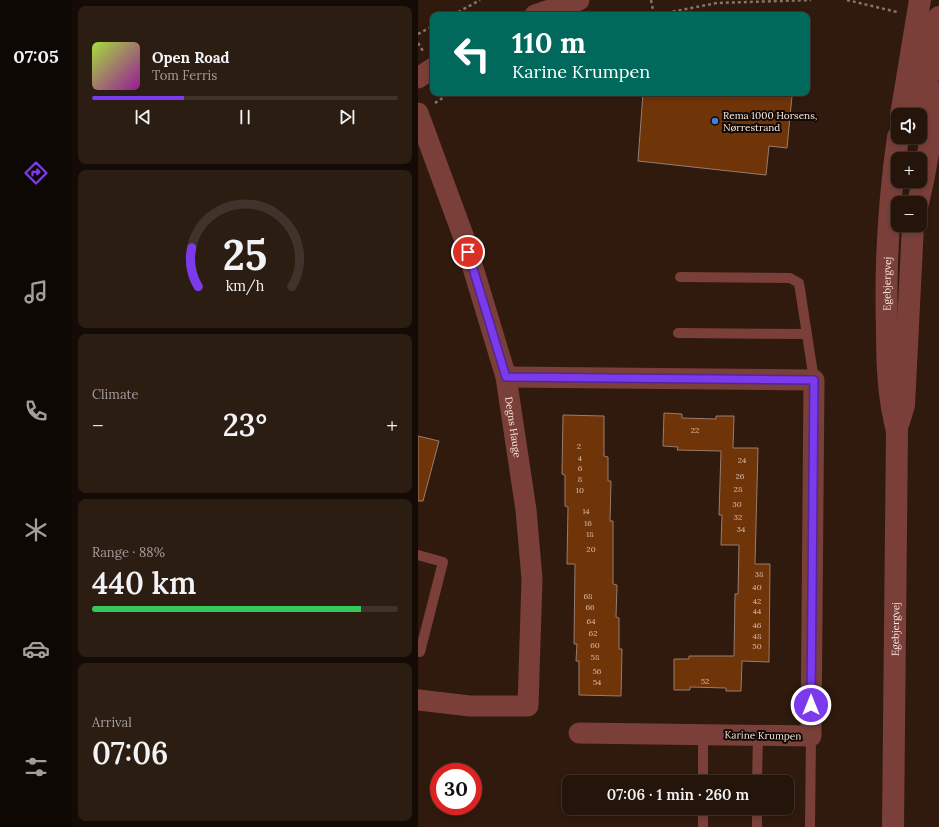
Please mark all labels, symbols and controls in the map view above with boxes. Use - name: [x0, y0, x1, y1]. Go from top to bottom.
- text: 110 m: [512, 25, 586, 61]
- icon: left: [446, 28, 498, 80]
- text: 07:05: [13, 45, 59, 68]
- text: Open Road: [152, 48, 230, 67]
- text: Karine Krumpen: [512, 60, 650, 83]
- text: Tom Ferris: [152, 67, 217, 84]
- icon: previous: [132, 106, 154, 128]
- icon: pause: [234, 106, 256, 128]
- icon: next: [336, 106, 358, 128]
- map controls: [891, 108, 927, 232]
- button: sound: [891, 108, 927, 144]
- place label: Rema 1000 Horsens, Nørrestrand: [723, 109, 817, 134]
- marker: Rema 1000 Horsens, Nørrestrand: [710, 116, 720, 126]
- button: +: [891, 152, 927, 188]
- icon: directions: [22, 159, 50, 187]
- button: −: [891, 196, 927, 232]
- text: 25: [223, 228, 267, 281]
- pin: [451, 235, 485, 269]
- icon: arrive: [457, 241, 479, 263]
- street label: Egebjergvej: [880, 257, 894, 311]
- text: km/h: [226, 277, 265, 296]
- icon: music: [22, 278, 50, 306]
- text: Climate: [92, 386, 139, 403]
- street label: Degns Hauge: [502, 396, 524, 459]
- icon: phone: [22, 397, 50, 425]
- text: 23°: [223, 406, 267, 444]
- text: −: [92, 411, 104, 439]
- text: +: [386, 411, 398, 439]
- house number: 22: [691, 425, 699, 435]
- house number: 2: [577, 441, 581, 451]
- house number: 4: [578, 453, 583, 463]
- house number: 24: [738, 455, 747, 465]
- house number: 6: [578, 463, 583, 473]
- house number: 26: [736, 471, 745, 481]
- house number: 8: [578, 474, 583, 484]
- house number: 28: [734, 484, 743, 494]
- house number: 10: [576, 485, 584, 495]
- house number: 30: [732, 499, 742, 509]
- house number: 14: [582, 506, 590, 516]
- house number: 32: [734, 512, 742, 522]
- icon: climate: [22, 516, 50, 544]
- house number: 16: [584, 518, 592, 528]
- house number: 34: [737, 524, 746, 534]
- house number: 18: [586, 529, 594, 539]
- text: Range · 88%: [92, 544, 165, 561]
- house number: 20: [586, 544, 596, 554]
- text: 440 km: [92, 564, 196, 602]
- house number: 38: [755, 569, 764, 579]
- house number: 40: [752, 582, 762, 592]
- house number: 68: [583, 591, 593, 601]
- house number: 42: [753, 596, 761, 606]
- house number: 66: [585, 602, 595, 612]
- street label: Egebjergvej: [889, 602, 902, 656]
- house number: 44: [753, 606, 762, 616]
- house number: 64: [587, 616, 596, 626]
- house number: 46: [753, 620, 762, 630]
- house number: 62: [589, 628, 597, 638]
- house number: 48: [753, 631, 762, 641]
- icon: car: [22, 635, 50, 663]
- house number: 60: [590, 640, 600, 650]
- house number: 50: [752, 641, 762, 651]
- house number: 58: [591, 652, 600, 662]
- house number: 56: [593, 666, 602, 676]
- house number: 52: [701, 676, 709, 686]
- house number: 54: [593, 677, 602, 687]
- position arrow: [790, 684, 832, 726]
- text: Arrival: [92, 714, 132, 731]
- street label: Karine Krumpen: [724, 728, 801, 743]
- text: 07:06: [92, 734, 168, 772]
- icon: filters: [22, 753, 50, 781]
- speed limit sign: 30: [430, 763, 482, 815]
- text: 07:06 · 1 min · 260 m: [607, 785, 749, 804]

